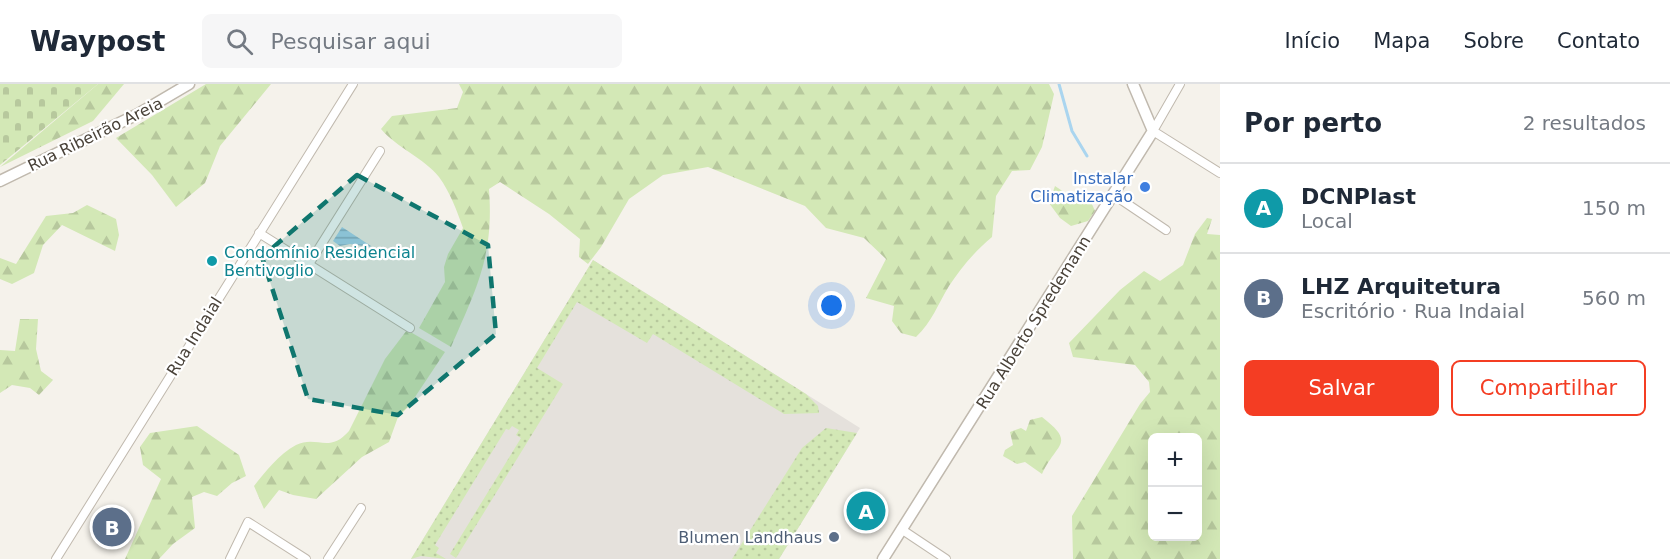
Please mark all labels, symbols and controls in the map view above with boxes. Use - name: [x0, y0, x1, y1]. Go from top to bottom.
- search box: [202, 14, 622, 68]
- text: Waypost: [30, 25, 166, 58]
- icon: search: [223, 25, 256, 58]
- text: Pesquisar aqui: [271, 29, 431, 54]
- text: Início: [1285, 29, 1340, 53]
- text: Mapa: [1373, 29, 1430, 53]
- text: Sobre: [1463, 29, 1524, 53]
- text: Contato: [1557, 29, 1640, 53]
- street label: Rua Ribeirão Areia: [25, 93, 166, 175]
- text: Por perto: [1244, 108, 1382, 138]
- text: 2 resultados: [1523, 111, 1646, 135]
- place label: Instalar Climatização: [1030, 169, 1133, 206]
- marker: Instalar Climatização: [1138, 180, 1152, 194]
- text: DCNPlast: [1301, 184, 1416, 209]
- text: A: [1256, 196, 1271, 220]
- text: 150 m: [1582, 196, 1646, 220]
- text: Local: [1301, 209, 1353, 233]
- street label: Rua Alberto Spredemann: [972, 232, 1095, 412]
- place label: Condomínio Residencial Bentivoglio: [224, 243, 415, 280]
- marker: Condomínio Residencial Bentivoglio: [205, 254, 219, 268]
- text: LHZ Arquitetura: [1301, 274, 1501, 299]
- text: B: [1256, 286, 1271, 310]
- text: 560 m: [1582, 286, 1646, 310]
- your location: [817, 291, 846, 320]
- street label: Rua Indaial: [163, 294, 226, 379]
- text: Escritório · Rua Indaial: [1301, 299, 1525, 323]
- button: Salvar: [1244, 360, 1439, 416]
- button: Compartilhar: [1451, 360, 1646, 416]
- map controls: [1148, 433, 1202, 541]
- button: +: [1148, 433, 1202, 487]
- button: −: [1148, 487, 1202, 541]
- pin: A: [846, 488, 886, 534]
- pin: B: [92, 504, 132, 550]
- place label: Blumen Landhaus: [678, 528, 822, 547]
- marker: Blumen Landhaus: [827, 530, 841, 544]

